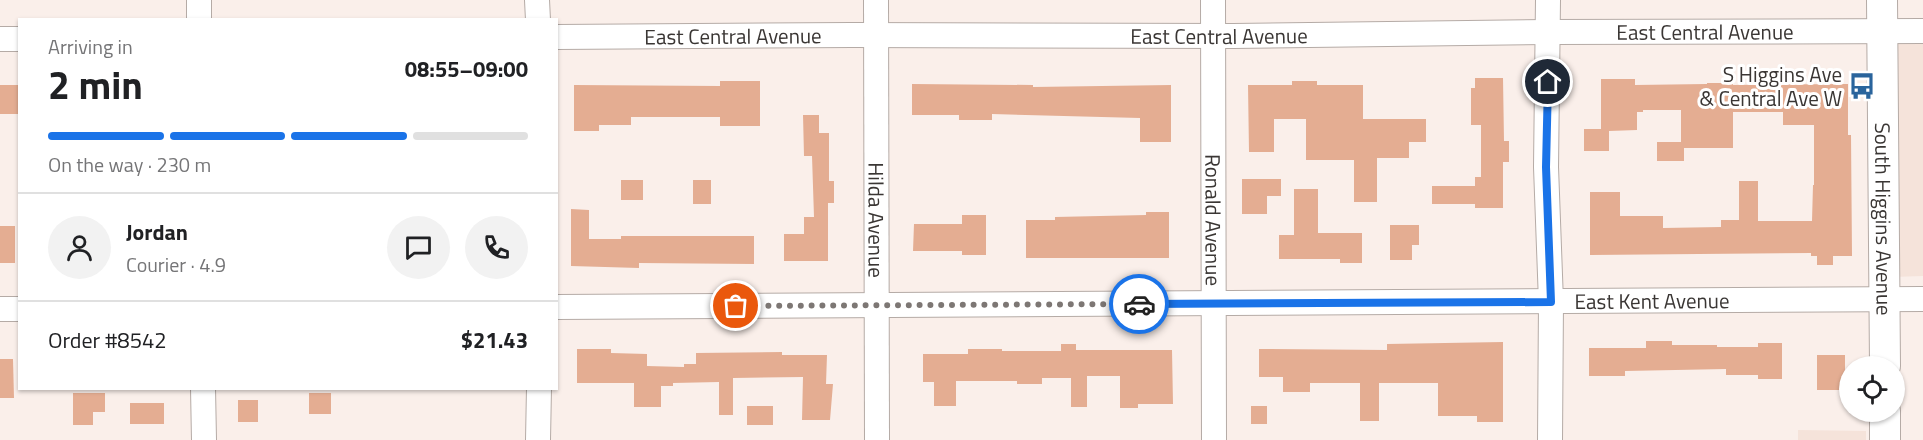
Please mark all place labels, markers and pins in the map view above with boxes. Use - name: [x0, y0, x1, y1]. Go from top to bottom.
- pin: [1522, 56, 1573, 107]
- place label: S Higgins Ave & Central Ave W: [1699, 58, 1842, 114]
- bus stop icon: S Higgins Ave & Central Ave W: [1847, 71, 1877, 101]
- pin: [710, 280, 761, 331]

